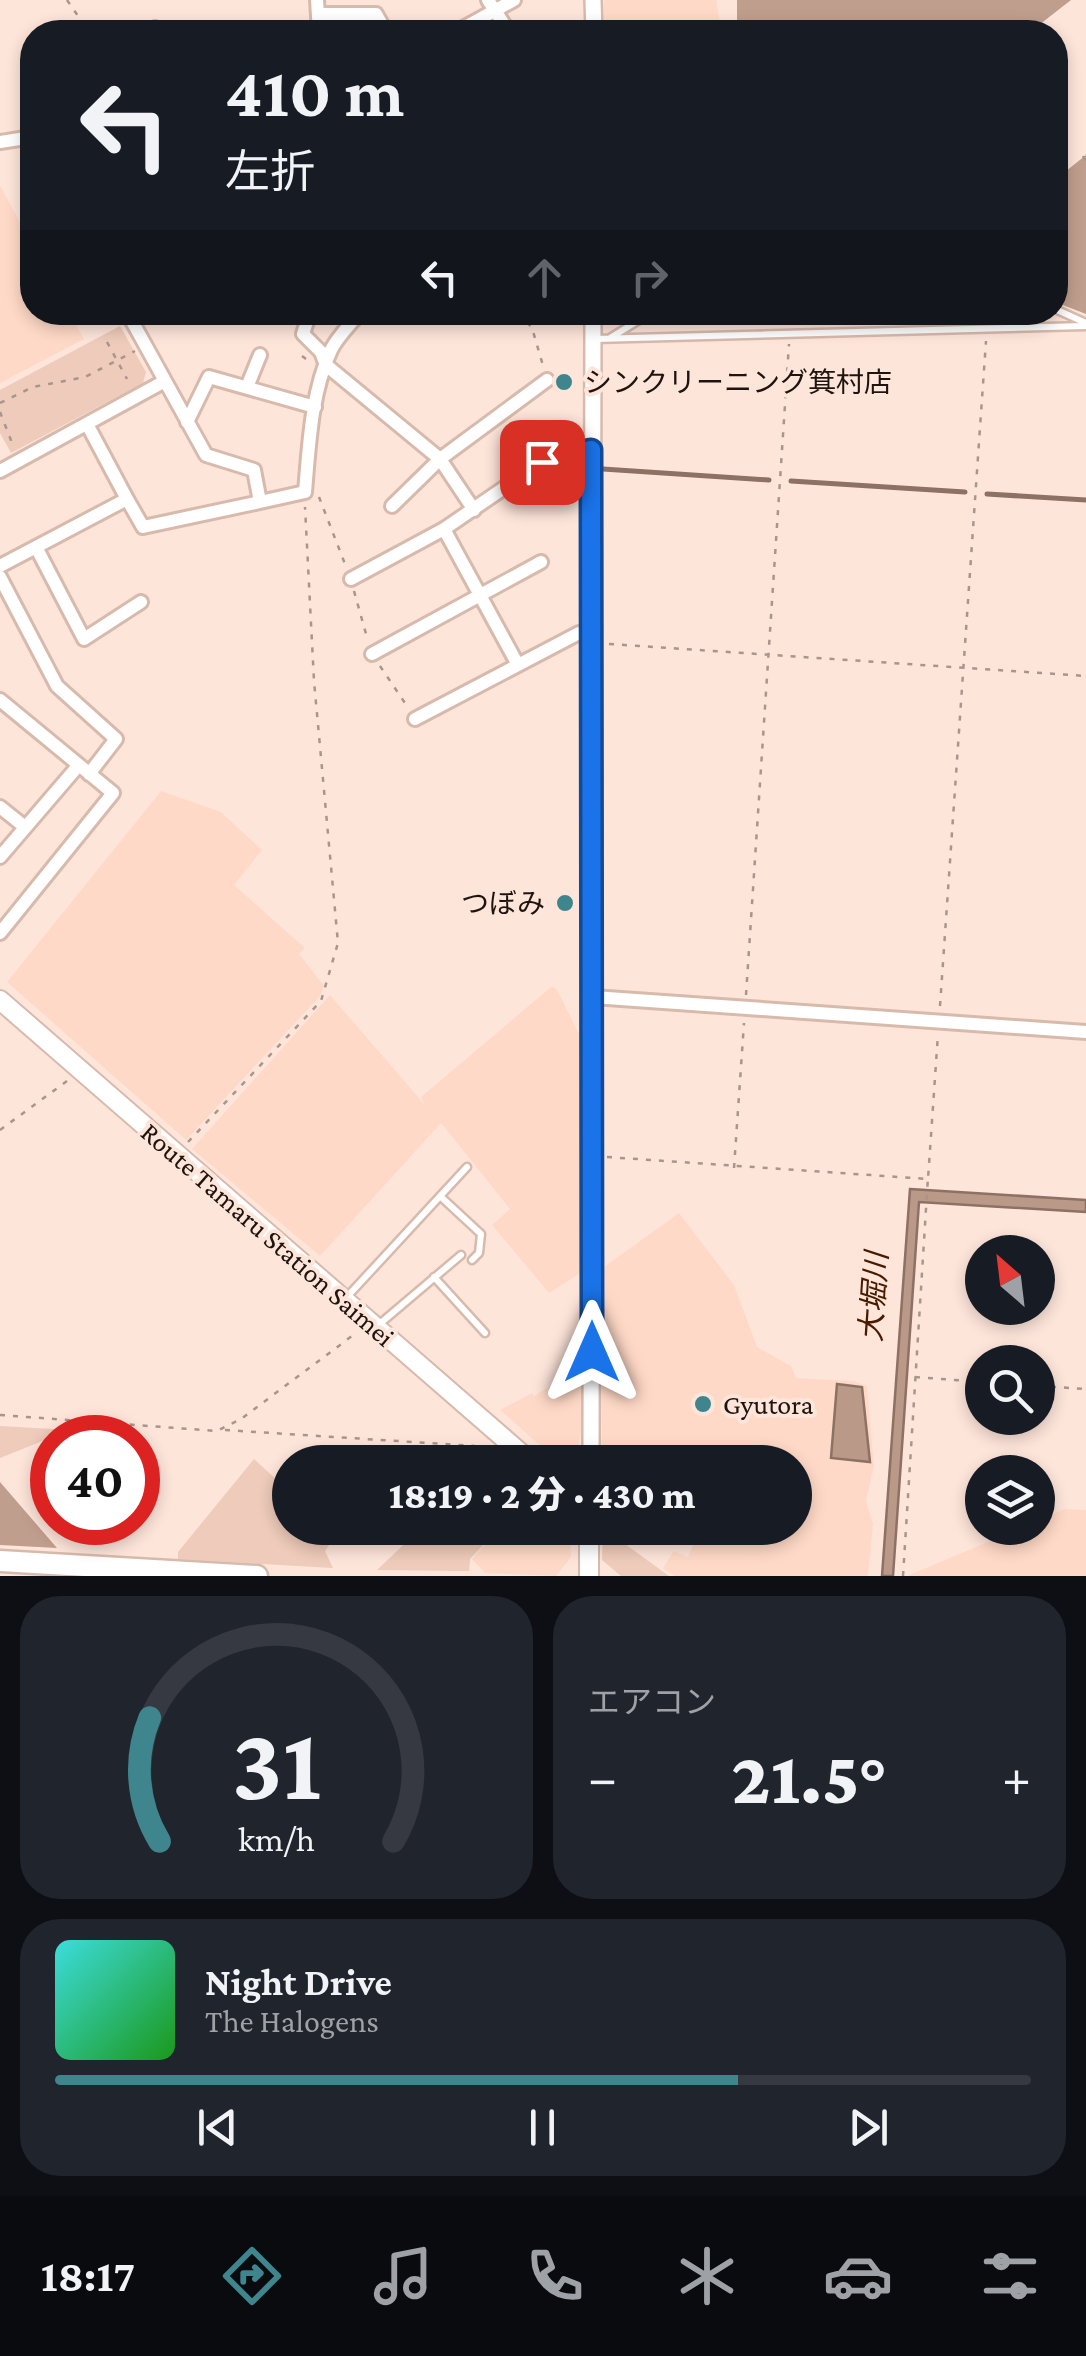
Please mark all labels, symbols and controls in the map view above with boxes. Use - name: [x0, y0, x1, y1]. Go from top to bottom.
- text: 410 m: [225, 53, 404, 131]
- icon: left: [60, 60, 190, 190]
- text: 左折: [225, 147, 315, 197]
- icon: left: [412, 250, 467, 305]
- icon: ahead: [517, 250, 572, 305]
- icon: right: [622, 250, 677, 305]
- place label: シンクリーニング箕村店: [584, 367, 892, 398]
- marker: シンクリーニング箕村店: [553, 371, 575, 393]
- pin: [500, 420, 585, 505]
- icon: arrive: [515, 435, 570, 490]
- place label: つぼみ: [461, 888, 545, 919]
- marker: つぼみ: [554, 892, 576, 914]
- street label: Route Tamaru Station Saimei: [135, 1116, 400, 1353]
- north arrow: [965, 1235, 1055, 1325]
- map controls: [965, 1235, 1055, 1545]
- water label: 大堀川: [854, 1248, 893, 1343]
- position arrow: [540, 1300, 644, 1404]
- button: search: [965, 1345, 1055, 1435]
- place label: Gyutora: [723, 1389, 814, 1420]
- marker: Gyutora: [692, 1393, 714, 1415]
- speed limit sign: 40: [30, 1415, 160, 1545]
- button: layers: [965, 1455, 1055, 1545]
- text: 18:19 · 2 分 · 430 m: [389, 1474, 695, 1516]
- text: エアコン: [588, 1684, 716, 1720]
- text: 31: [232, 1706, 321, 1821]
- text: 21.5°: [731, 1736, 888, 1819]
- text: −: [588, 1747, 617, 1808]
- text: +: [1002, 1747, 1031, 1808]
- text: km/h: [238, 1819, 315, 1859]
- text: Night Drive: [205, 1961, 392, 2003]
- text: The Halogens: [205, 2003, 379, 2039]
- icon: previous: [190, 2100, 245, 2155]
- icon: pause: [515, 2100, 570, 2155]
- icon: next: [841, 2100, 896, 2155]
- icon: directions: [217, 2241, 287, 2311]
- icon: music: [368, 2241, 438, 2311]
- icon: phone: [520, 2241, 590, 2311]
- icon: climate: [672, 2241, 742, 2311]
- icon: car: [823, 2241, 893, 2311]
- icon: filters: [975, 2241, 1045, 2311]
- text: 18:17: [41, 2251, 135, 2301]

